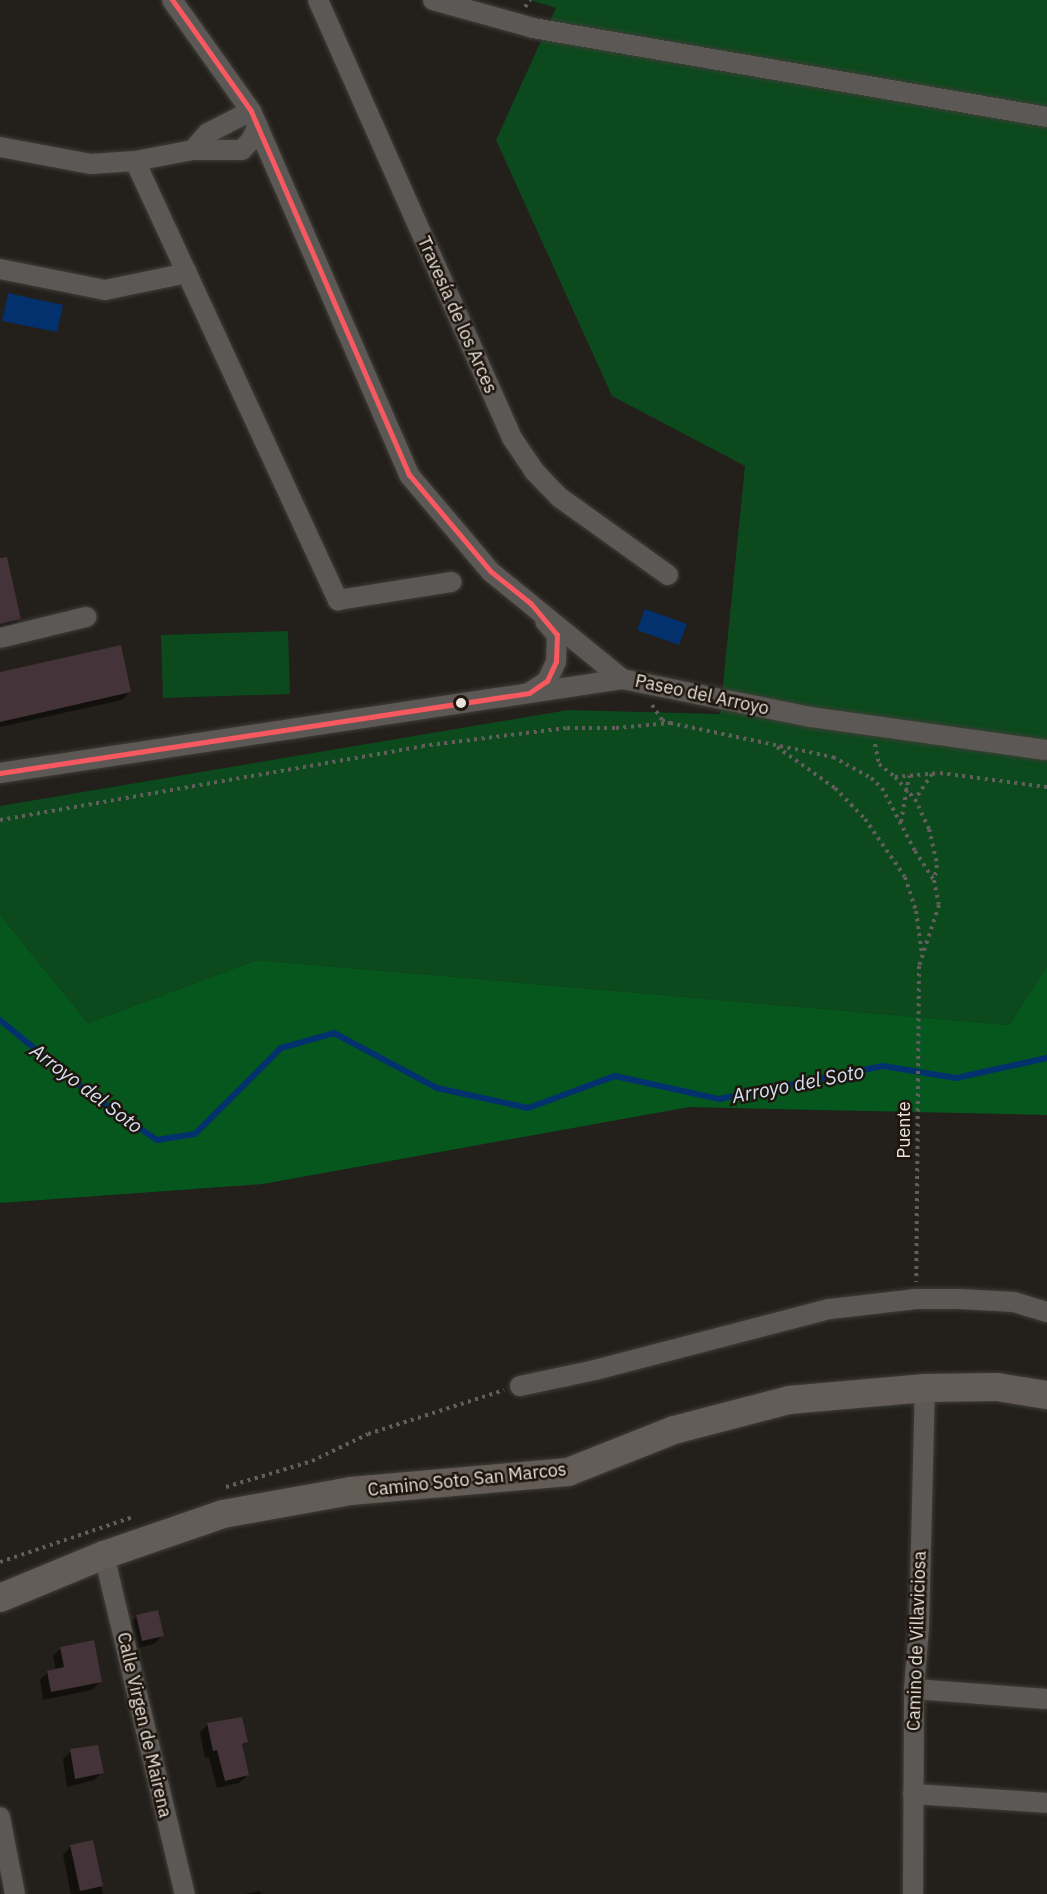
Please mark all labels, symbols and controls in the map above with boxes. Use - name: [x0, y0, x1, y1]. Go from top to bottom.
- street label: Travesía de los Arces: [413, 233, 501, 397]
- street label: Paseo del Arroyo: [633, 670, 771, 720]
- unlabelled marker: [455, 697, 467, 709]
- water label: Arroyo del Soto: [26, 1038, 148, 1138]
- water label: Arroyo del Soto: [730, 1058, 866, 1108]
- street label: Puente: [893, 1101, 915, 1159]
- street label: Camino Soto San Marcos: [367, 1459, 567, 1501]
- street label: Camino de Villaviciosa: [903, 1551, 931, 1731]
- street label: Calle Virgen de Mairena: [112, 1630, 176, 1820]

